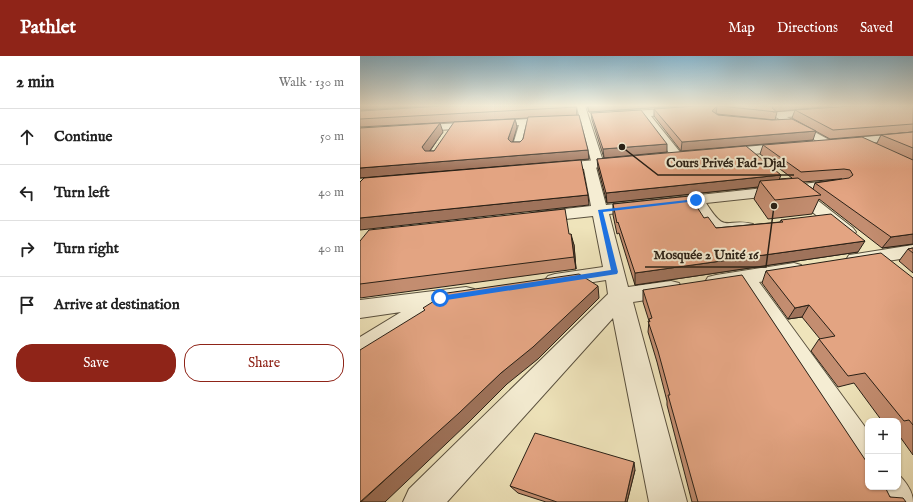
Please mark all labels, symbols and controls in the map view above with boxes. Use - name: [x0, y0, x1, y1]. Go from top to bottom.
- text: Pathlet: [20, 16, 76, 40]
- text: Map: [728, 19, 755, 37]
- text: Directions: [777, 19, 838, 37]
- text: Saved: [860, 19, 893, 37]
- text: 2 min: [16, 72, 54, 93]
- text: Walk · 130 m: [279, 74, 344, 91]
- icon: ahead: [16, 126, 38, 148]
- text: Continue: [54, 127, 112, 146]
- text: 50 m: [320, 128, 344, 145]
- callout: Cours Privés Fad-Djal: [658, 150, 794, 175]
- text: Cours Privés Fad-Djal: [666, 155, 786, 172]
- icon: left: [16, 182, 38, 204]
- text: Turn left: [54, 183, 110, 202]
- text: 40 m: [318, 184, 344, 201]
- route end: [687, 191, 705, 209]
- icon: right: [16, 238, 38, 260]
- text: Turn right: [54, 239, 119, 258]
- text: 40 m: [318, 240, 344, 257]
- callout: Mosquée 2 Unité 16: [645, 242, 766, 267]
- text: Mosquée 2 Unité 16: [653, 247, 759, 264]
- route start: [431, 289, 449, 307]
- icon: arrive: [16, 294, 38, 316]
- text: Arrive at destination: [54, 295, 180, 314]
- button: Save: [16, 344, 176, 382]
- button: Share: [184, 344, 344, 382]
- map controls: [865, 418, 901, 490]
- button: +: [865, 418, 901, 454]
- button: −: [865, 454, 901, 490]

